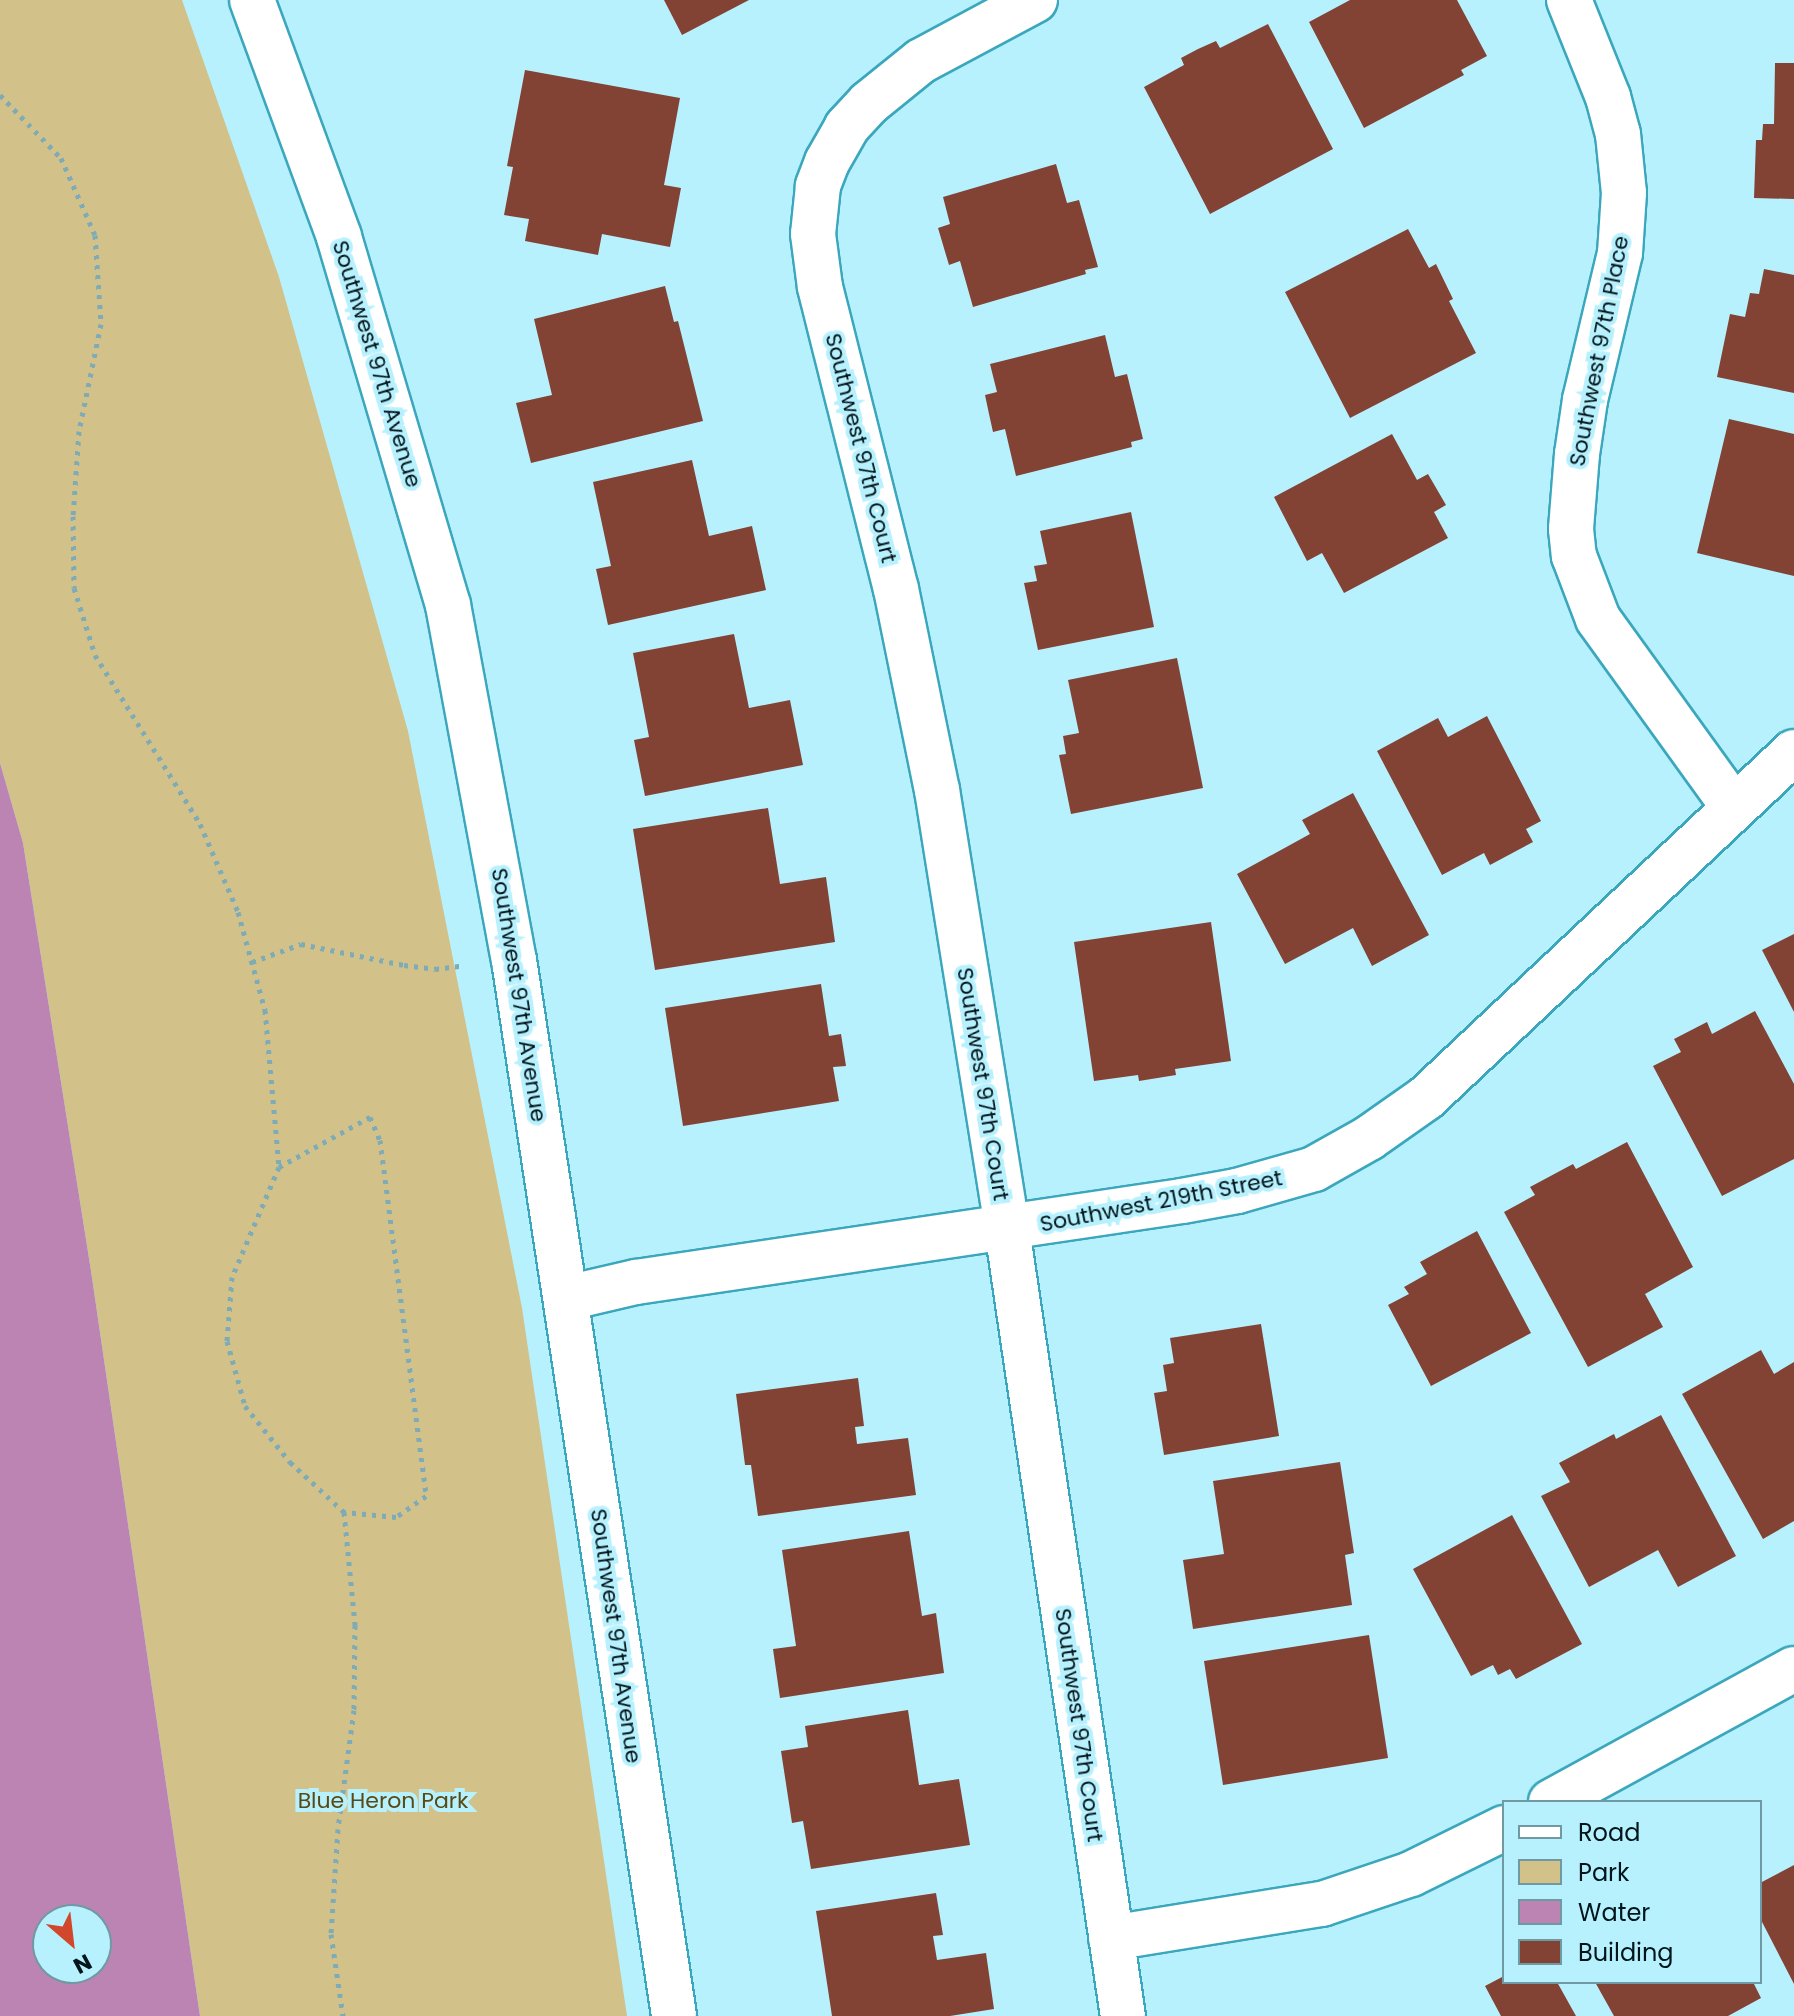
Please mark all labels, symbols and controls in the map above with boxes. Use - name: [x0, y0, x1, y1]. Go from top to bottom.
- street label: Southwest 97th Place: [1564, 234, 1634, 468]
- street label: Southwest 97th Avenue: [327, 237, 427, 491]
- street label: Southwest 97th Court: [820, 331, 902, 565]
- street label: Southwest 97th Avenue: [486, 866, 552, 1124]
- street label: Southwest 97th Court: [952, 966, 1014, 1202]
- street label: Southwest 219th Street: [1038, 1165, 1284, 1237]
- street label: Southwest 97th Avenue: [585, 1507, 647, 1765]
- street label: Southwest 97th Court: [1050, 1607, 1108, 1843]
- park label: Blue Heron Park: [298, 1788, 468, 1814]
- legend: [1502, 1800, 1762, 1984]
- text: Road: [1578, 1816, 1640, 1849]
- text: Park: [1578, 1856, 1629, 1889]
- text: Water: [1578, 1896, 1650, 1929]
- north arrow: [32, 1904, 112, 1984]
- text: Building: [1578, 1936, 1674, 1969]
- text: N: [68, 1946, 97, 1981]

